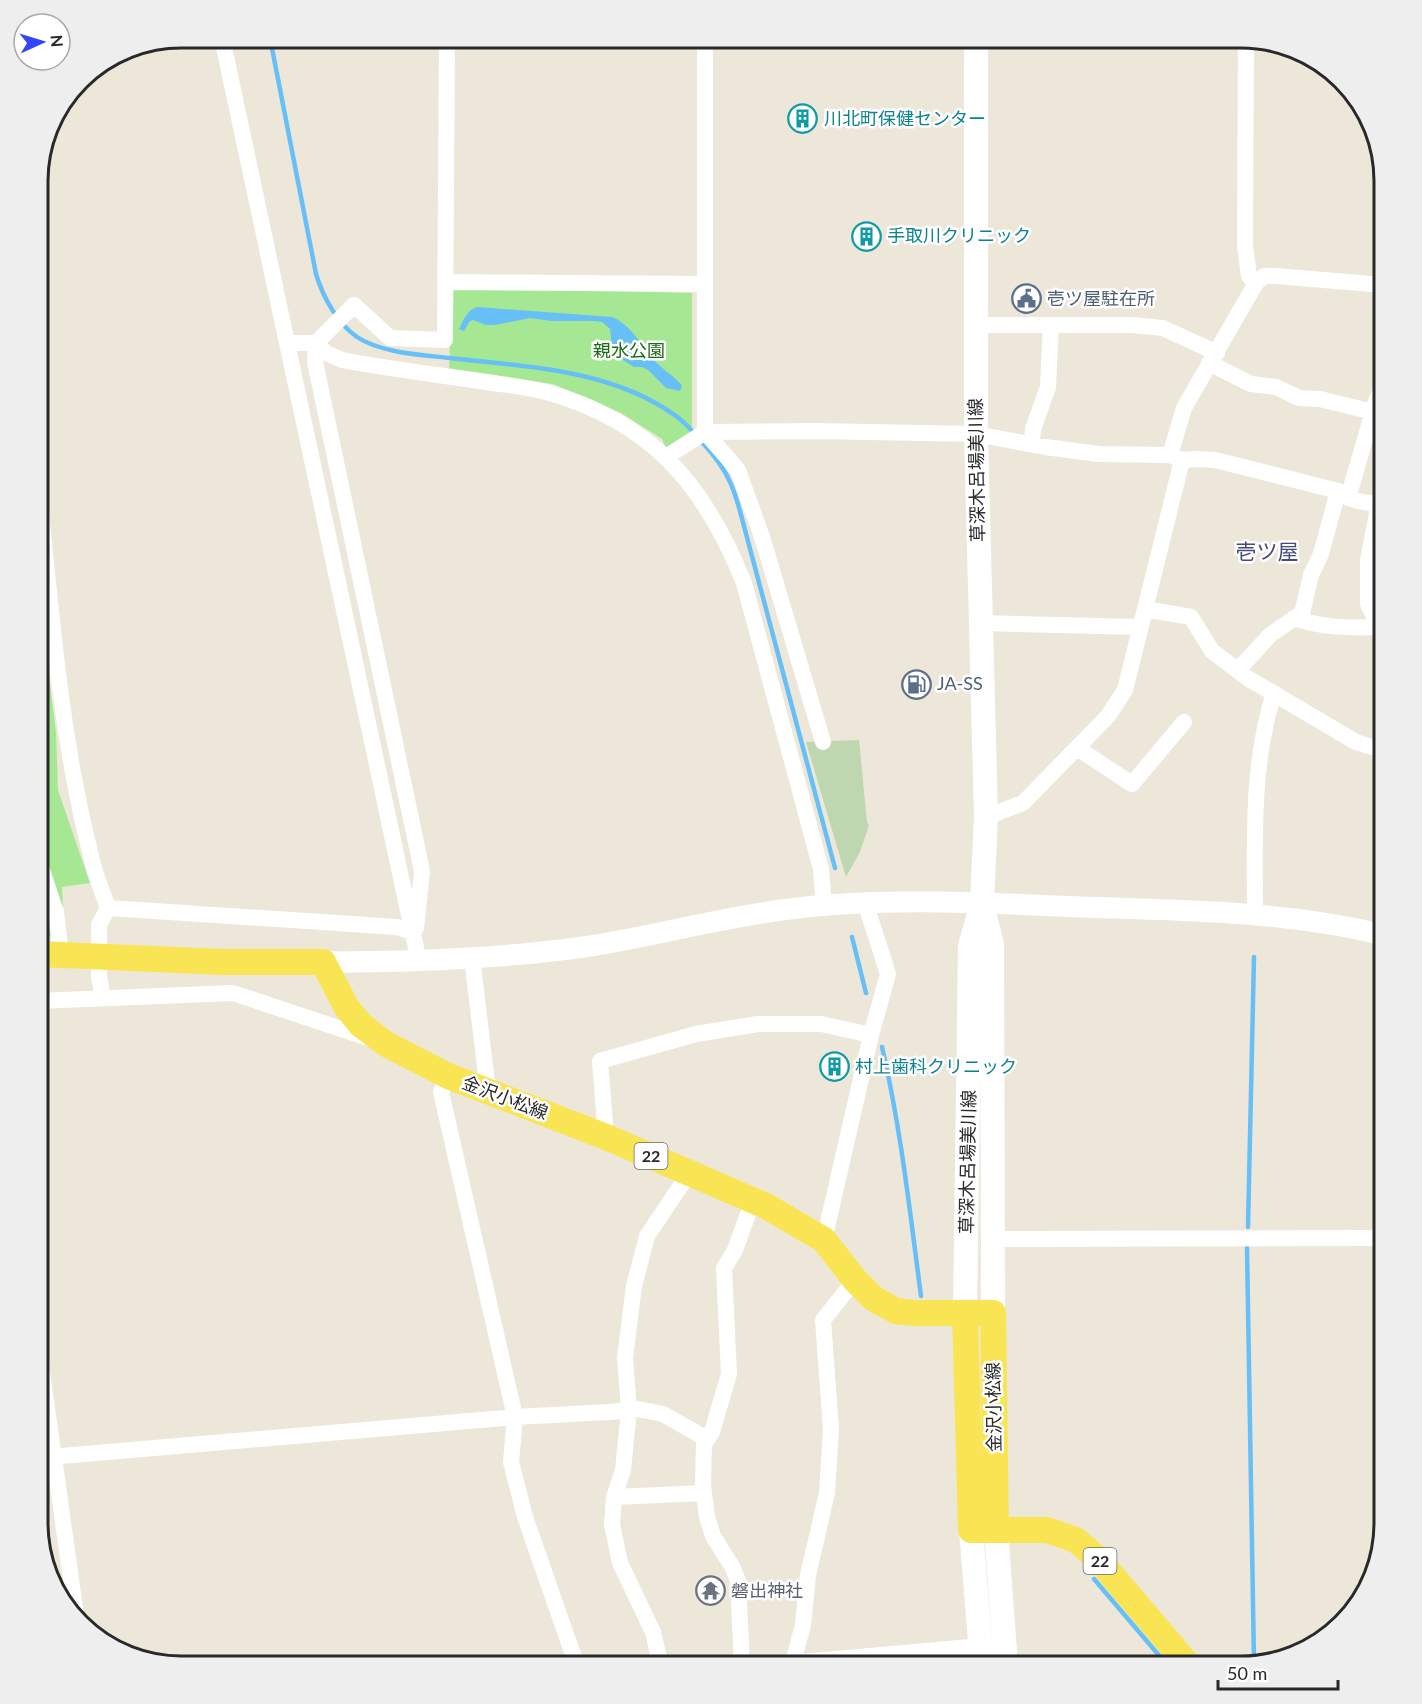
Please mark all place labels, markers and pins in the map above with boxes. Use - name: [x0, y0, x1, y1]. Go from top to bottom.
- building icon: 川北町保健センター: [787, 103, 819, 135]
- place label: 川北町保健センター: [824, 107, 986, 129]
- building icon: 手取川クリニック: [850, 220, 882, 252]
- place label: 手取川クリニック: [887, 224, 1031, 246]
- public building icon: 壱ツ屋駐在所: [1010, 283, 1042, 315]
- place label: 壱ツ屋駐在所: [1047, 287, 1155, 309]
- fuel station icon: JA-SS: [900, 668, 932, 700]
- place label: JA-SS: [937, 672, 983, 694]
- building icon: 村上歯科クリニック: [818, 1051, 850, 1083]
- place label: 村上歯科クリニック: [855, 1055, 1017, 1077]
- temple icon: 磐出神社: [694, 1575, 726, 1607]
- place label: 磐出神社: [731, 1579, 803, 1601]

